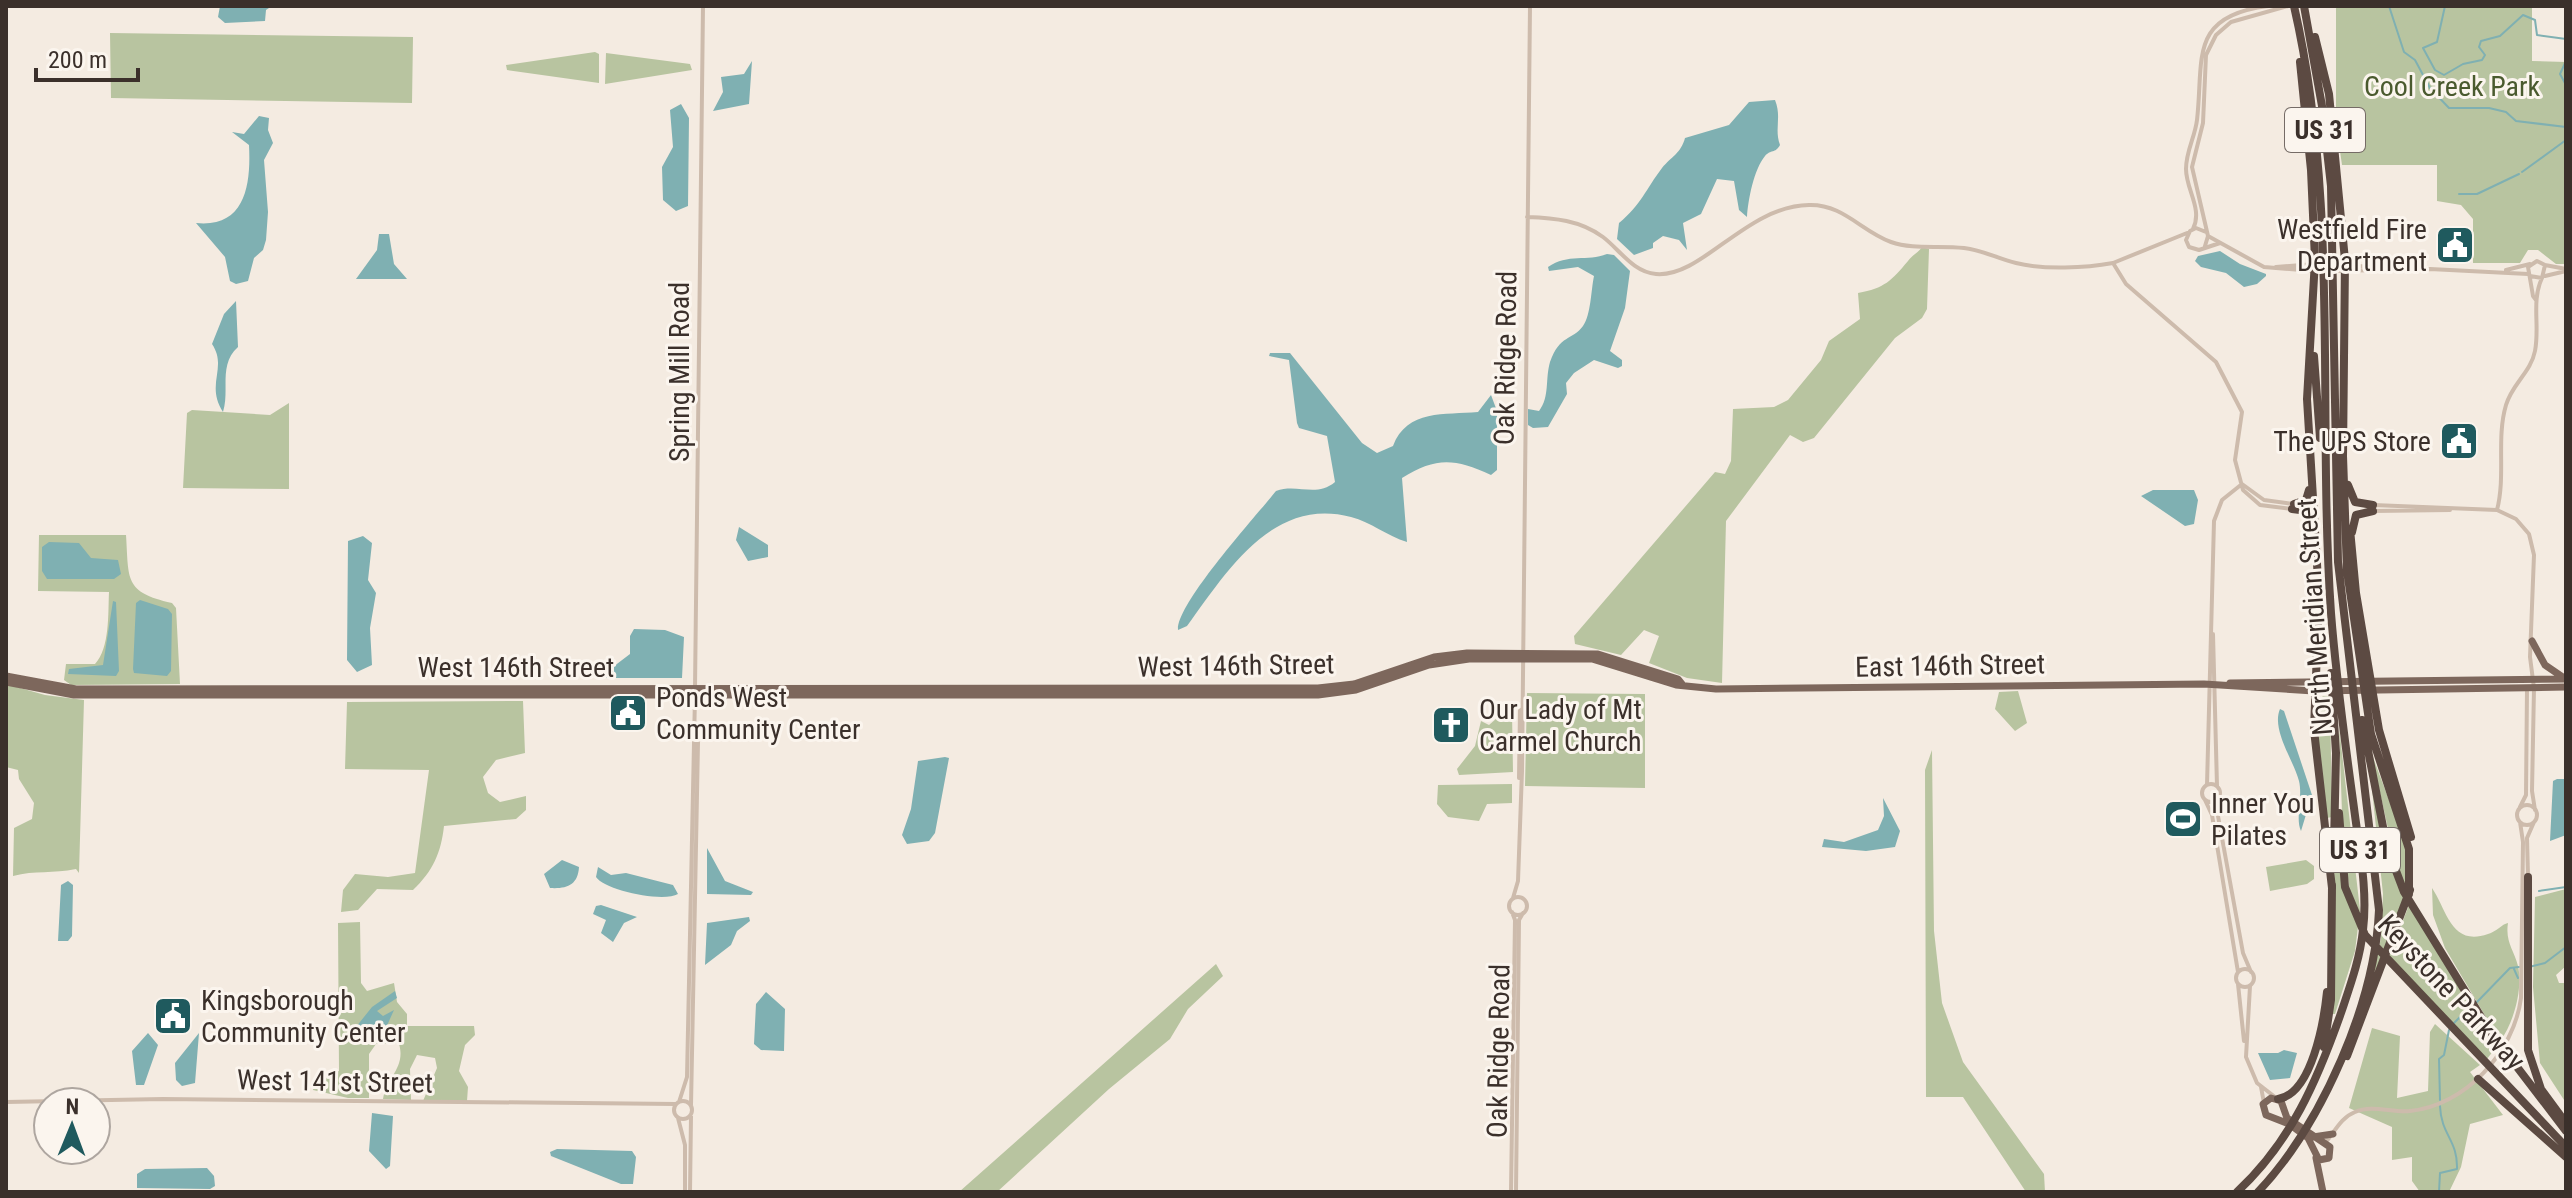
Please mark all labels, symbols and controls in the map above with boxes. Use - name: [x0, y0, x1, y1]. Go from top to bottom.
- scale bar: [36, 32, 138, 82]
- text: 200 m: [48, 46, 107, 74]
- park label: Cool Creek Park: [2364, 70, 2540, 103]
- road number: US 31: [2285, 108, 2365, 152]
- place label: Westfield Fire Department: [2277, 213, 2427, 278]
- public building icon: Westfield Fire Department: [2434, 224, 2476, 266]
- street label: Oak Ridge Road: [1487, 271, 1524, 445]
- street label: Spring Mill Road: [663, 282, 696, 462]
- public building icon: The UPS Store: [2438, 420, 2480, 462]
- place label: The UPS Store: [2273, 425, 2431, 458]
- street label: North Meridian Street: [2290, 497, 2339, 737]
- street label: West 146th Street: [1137, 647, 1335, 684]
- street label: East 146th Street: [1855, 647, 2045, 684]
- street label: West 146th Street: [418, 651, 614, 684]
- place label: Ponds West Community Center: [656, 681, 861, 746]
- public building icon: Ponds West Community Center: [607, 692, 649, 734]
- place label: Our Lady of Mt Carmel Church: [1479, 693, 1642, 758]
- church icon: Our Lady of Mt Carmel Church: [1430, 704, 1472, 746]
- place label: Inner You Pilates: [2211, 787, 2315, 852]
- sports icon: Inner You Pilates: [2162, 798, 2204, 840]
- road number: US 31: [2320, 828, 2400, 872]
- street label: Keystone Parkway: [2371, 908, 2532, 1077]
- street label: Oak Ridge Road: [1480, 964, 1517, 1138]
- place label: Kingsborough Community Center: [201, 984, 406, 1049]
- public building icon: Kingsborough Community Center: [152, 995, 194, 1037]
- street label: West 141st Street: [237, 1063, 433, 1100]
- north arrow: [32, 1086, 112, 1166]
- text: N: [65, 1094, 79, 1119]

